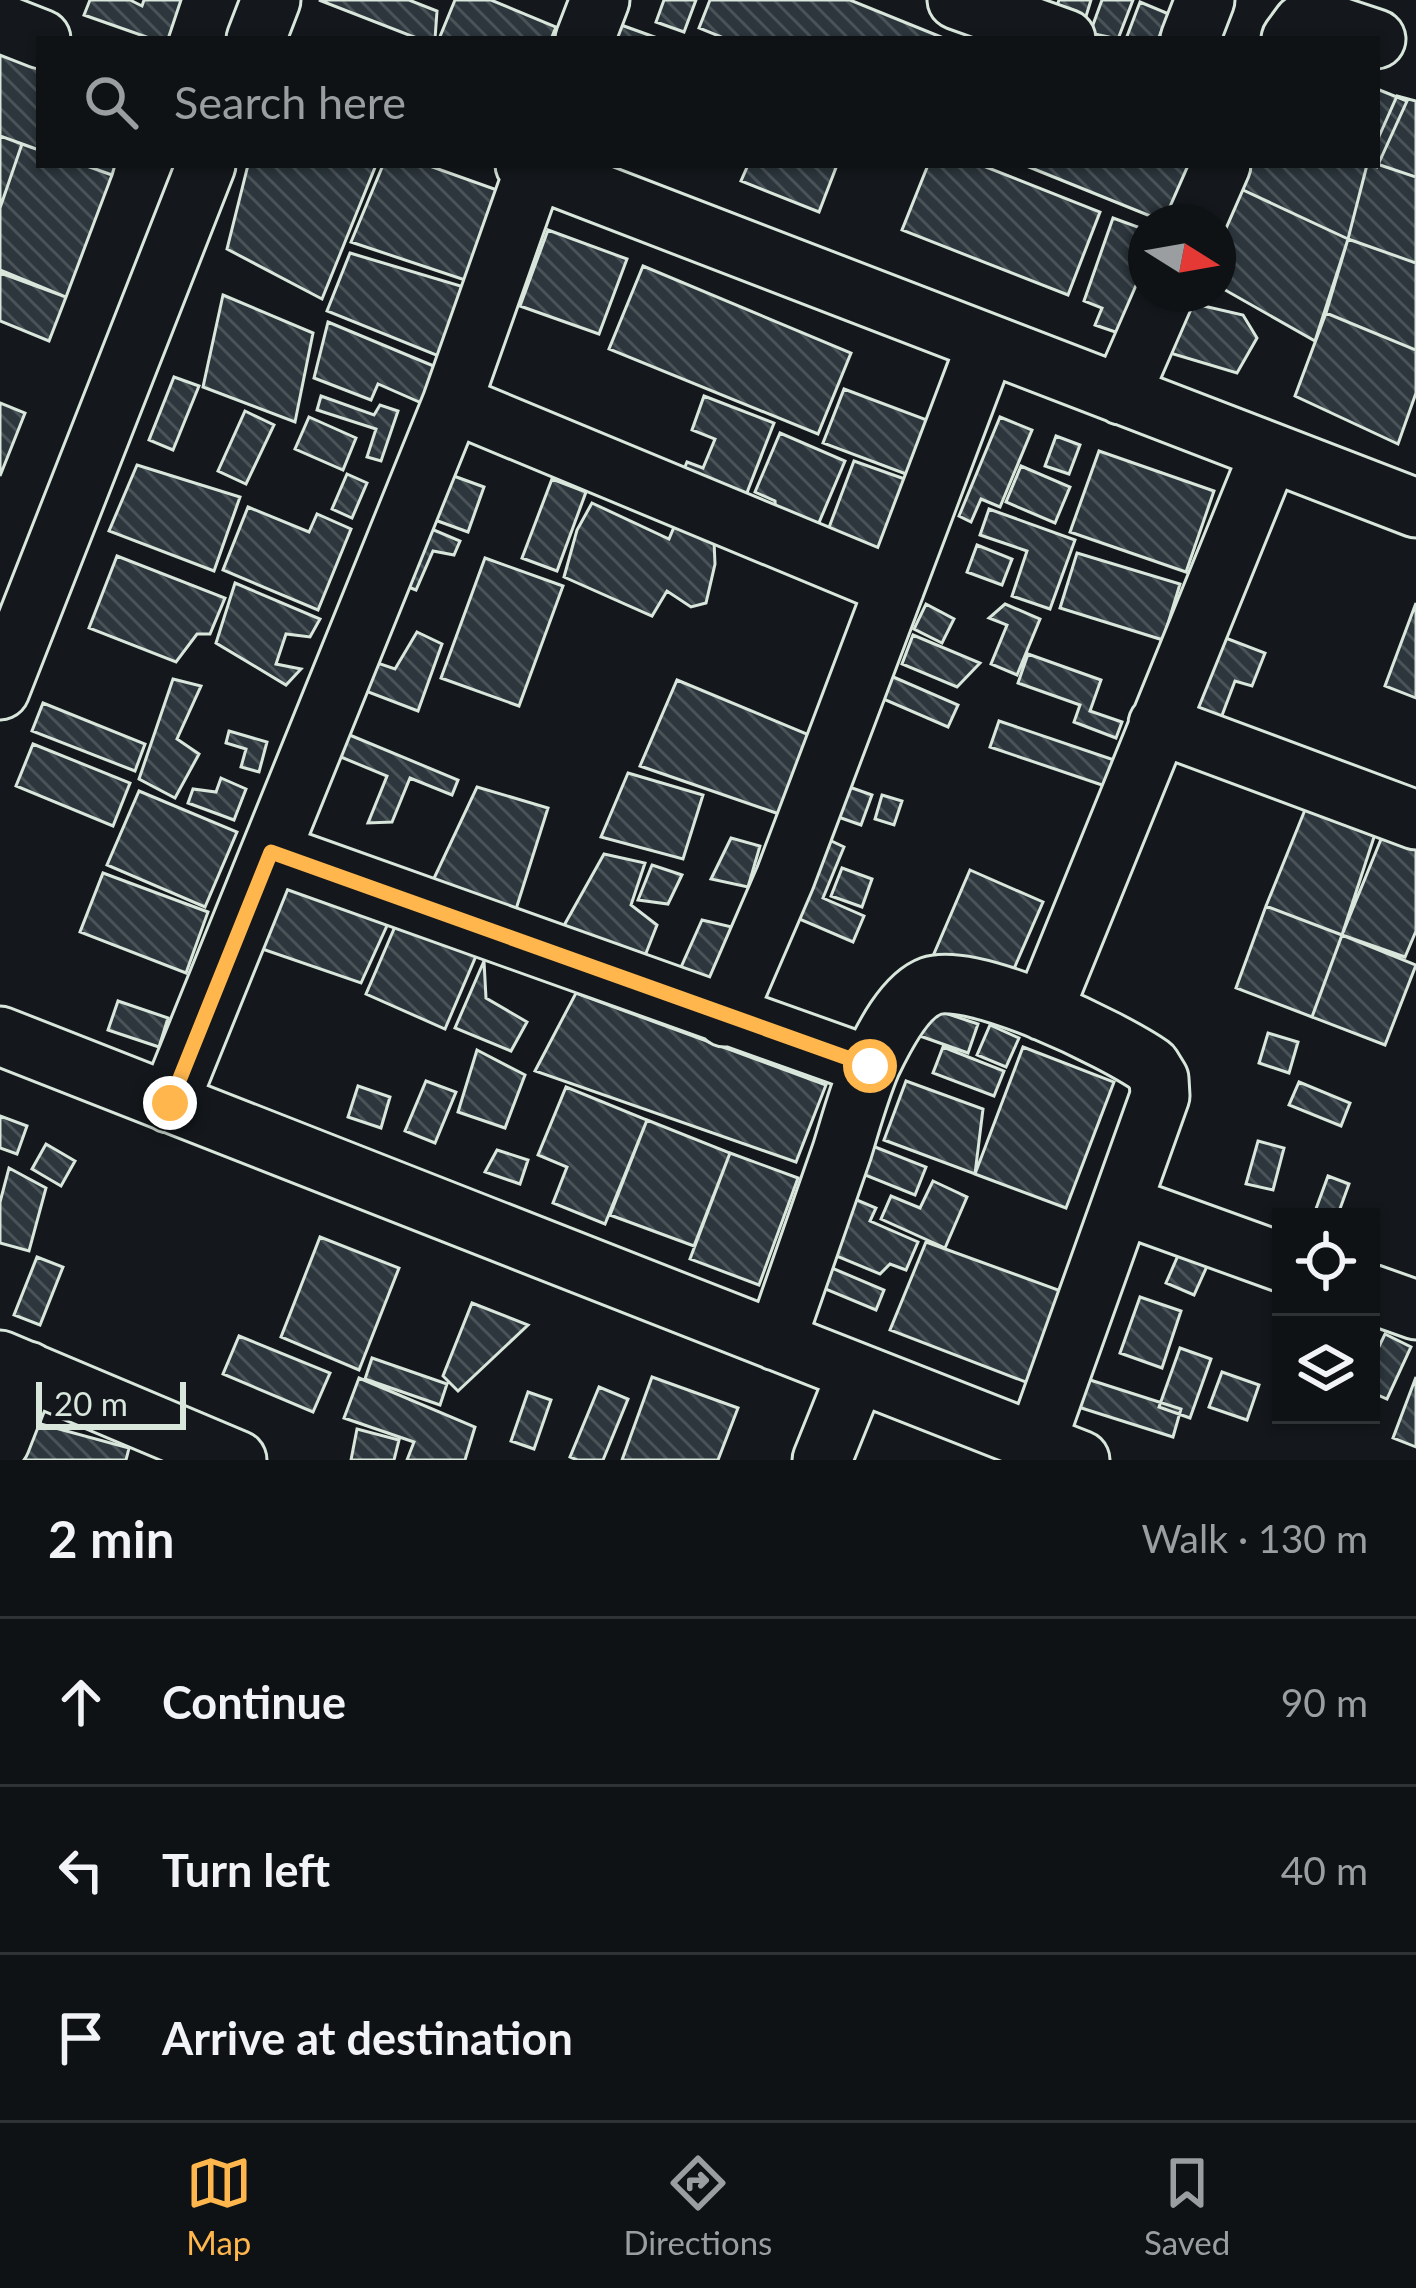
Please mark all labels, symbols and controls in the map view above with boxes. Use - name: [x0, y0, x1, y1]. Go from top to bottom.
- search box: [36, 36, 1380, 168]
- icon: search: [78, 69, 144, 135]
- text: Search here: [174, 75, 406, 129]
- north arrow: [1128, 204, 1236, 312]
- route start: [843, 1039, 897, 1093]
- route end: [143, 1076, 197, 1130]
- map controls: [1272, 1208, 1380, 1424]
- button: locate: [1272, 1208, 1380, 1316]
- button: layers: [1272, 1316, 1380, 1424]
- scale bar: [36, 1376, 186, 1429]
- text: 20 m: [54, 1383, 128, 1423]
- text: 2 min: [48, 1508, 174, 1569]
- text: Walk · 130 m: [1141, 1515, 1368, 1561]
- icon: ahead: [48, 1669, 114, 1735]
- text: Continue: [162, 1675, 346, 1729]
- text: 90 m: [1281, 1679, 1368, 1725]
- icon: left: [48, 1837, 114, 1903]
- text: Turn left: [162, 1843, 330, 1897]
- text: 40 m: [1281, 1847, 1368, 1893]
- icon: arrive: [48, 2005, 114, 2071]
- text: Arrive at destination: [162, 2011, 573, 2065]
- tab: Map: [186, 2150, 252, 2262]
- tab: Directions: [623, 2150, 772, 2262]
- tab: Saved: [1144, 2150, 1230, 2262]

